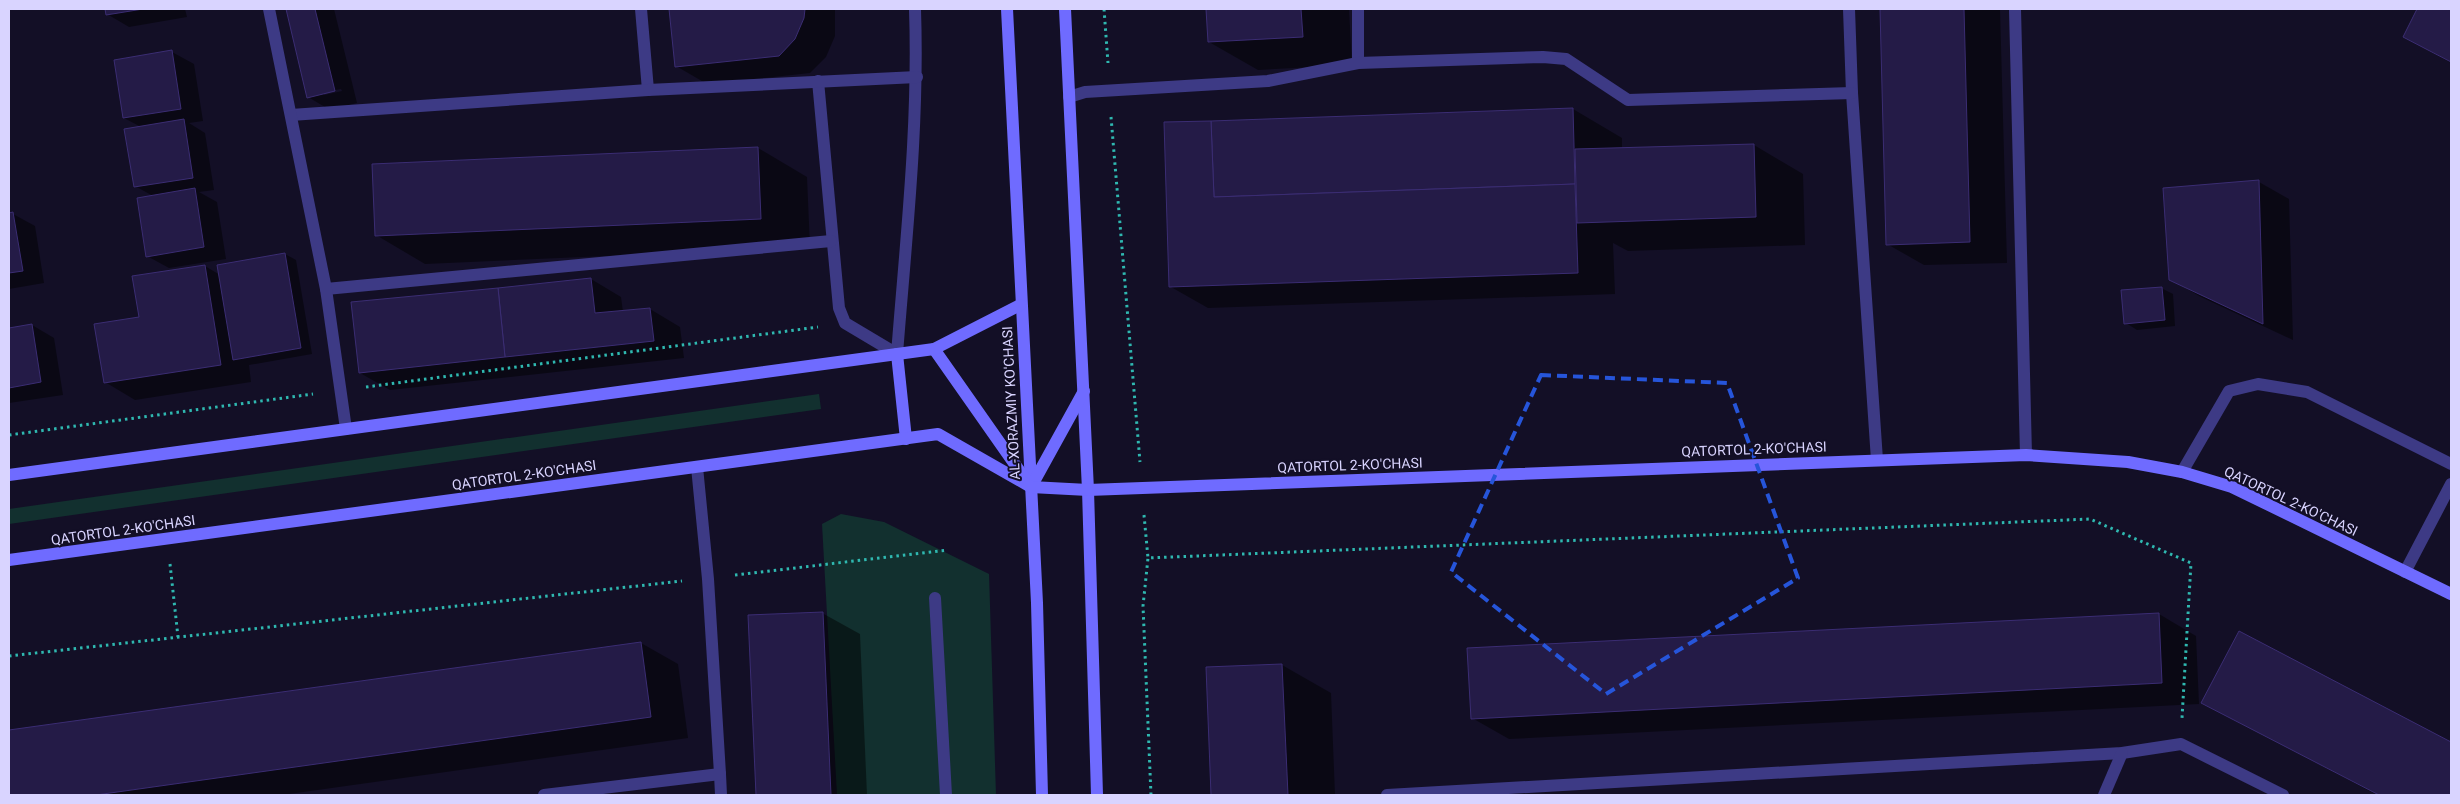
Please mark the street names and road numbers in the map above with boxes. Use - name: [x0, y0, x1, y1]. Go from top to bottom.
- street label: AL-XORAZMIY KO'CHASI: [999, 326, 1023, 480]
- street label: QATORTOL 2-KO'CHASI: [1681, 438, 1827, 460]
- street label: QATORTOL 2-KO'CHASI: [1277, 454, 1423, 476]
- street label: QATORTOL 2-KO'CHASI: [451, 457, 597, 493]
- street label: QATORTOL 2-KO'CHASI: [2222, 463, 2360, 539]
- street label: QATORTOL 2-KO'CHASI: [50, 512, 196, 548]

